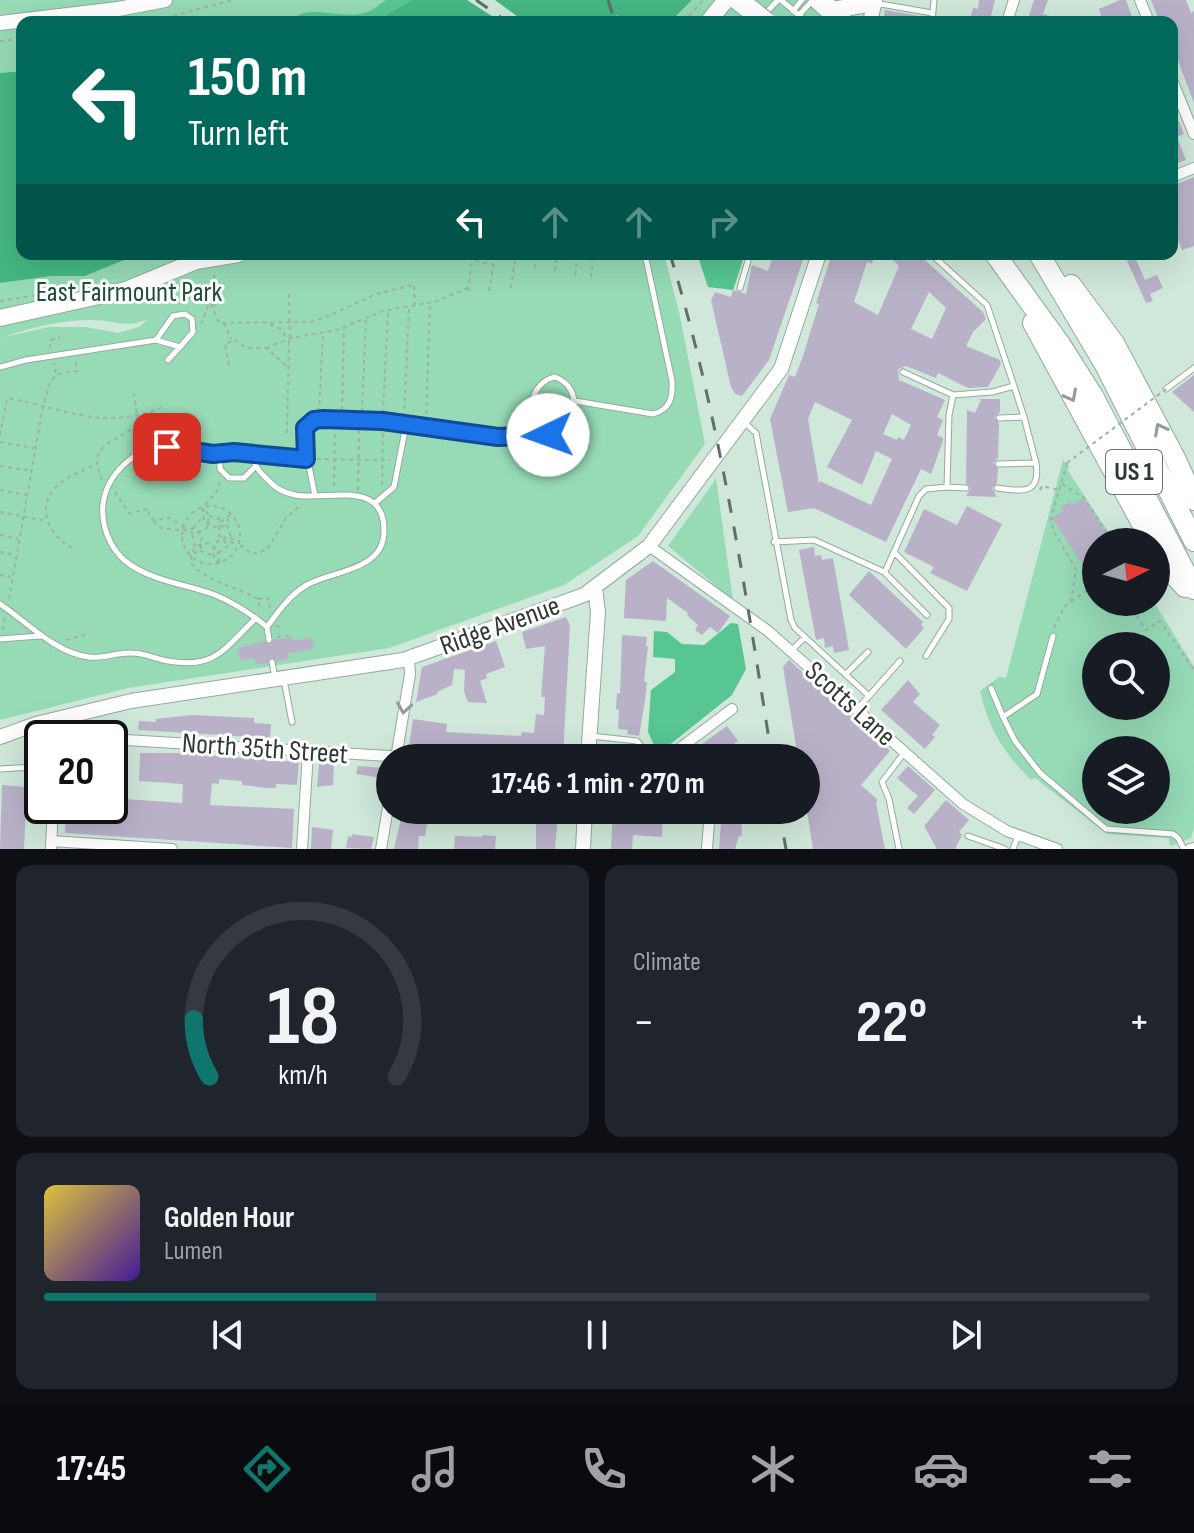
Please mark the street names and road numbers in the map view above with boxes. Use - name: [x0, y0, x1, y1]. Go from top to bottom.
- road number: US 1: [1106, 450, 1162, 494]
- street label: Ridge Avenue: [436, 589, 564, 663]
- street label: Scotts Lane: [798, 655, 902, 753]
- street label: North 35th Street: [181, 727, 349, 771]

